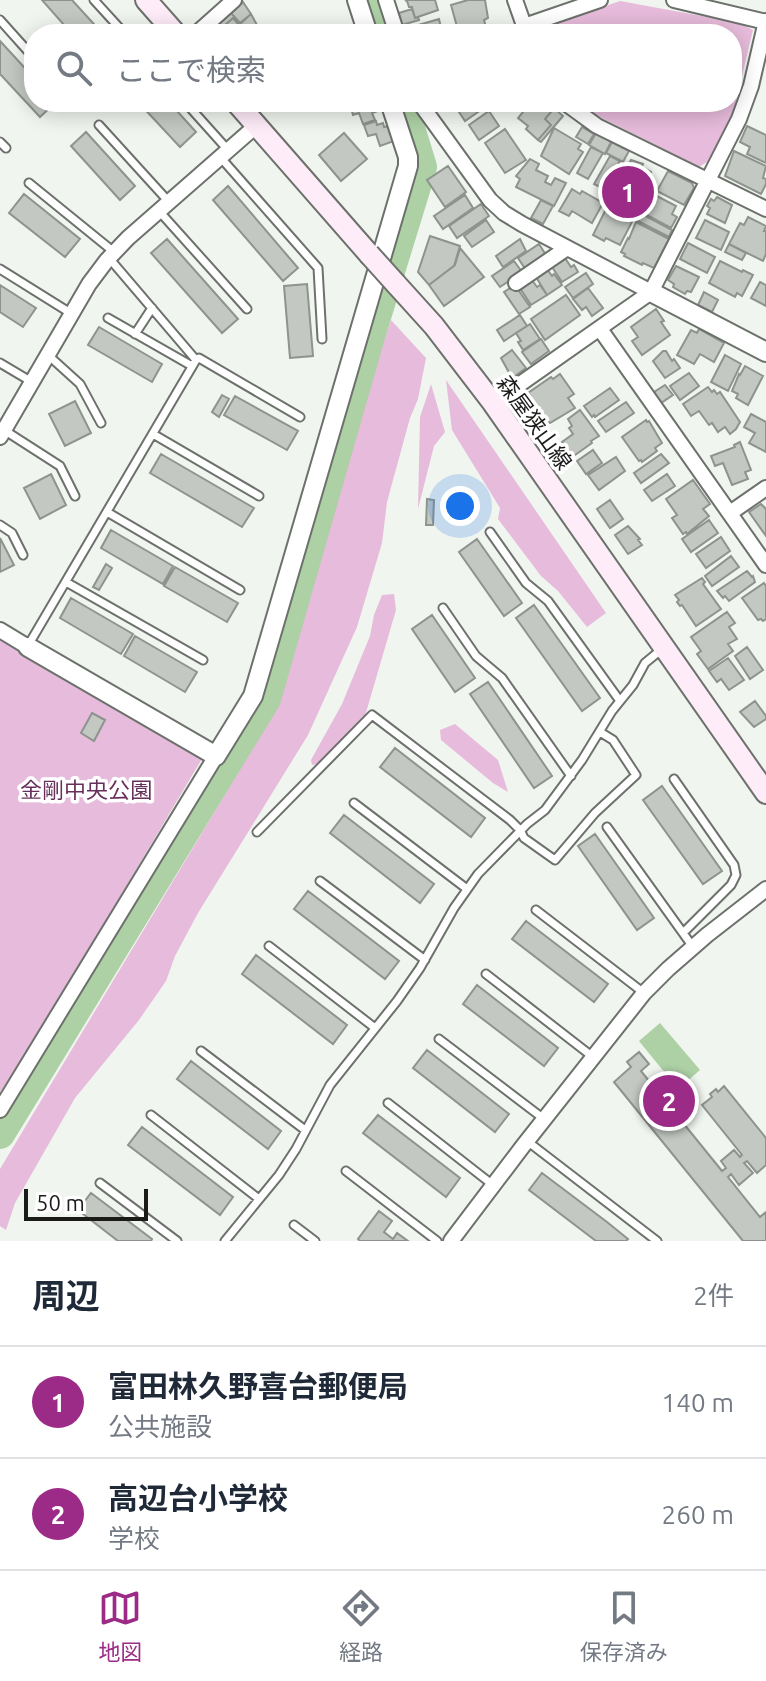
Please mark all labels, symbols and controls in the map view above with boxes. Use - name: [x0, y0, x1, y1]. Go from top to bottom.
- search box: [24, 24, 742, 112]
- icon: search: [52, 46, 96, 90]
- text: ここで検索: [116, 53, 266, 87]
- pin: 1: [602, 162, 654, 222]
- street label: 森屋狭山線: [493, 370, 577, 474]
- your location: [440, 486, 480, 526]
- park label: 金剛中央公園: [20, 777, 152, 802]
- pin: 2: [643, 1071, 695, 1131]
- scale bar: [24, 1185, 148, 1221]
- text: 50 m: [36, 1190, 85, 1215]
- text: 周辺: [32, 1276, 100, 1314]
- text: 2件: [693, 1281, 734, 1310]
- text: 富田林久野喜台郵便局: [108, 1369, 408, 1403]
- text: 1: [51, 1388, 65, 1417]
- text: 140 m: [662, 1388, 734, 1417]
- text: 公共施設: [108, 1412, 212, 1441]
- text: 高辺台小学校: [108, 1481, 288, 1515]
- text: 2: [51, 1500, 65, 1529]
- text: 260 m: [662, 1500, 734, 1529]
- text: 学校: [108, 1524, 160, 1553]
- tab: 地図: [98, 1586, 142, 1666]
- tab: 経路: [339, 1586, 383, 1666]
- tab: 保存済み: [580, 1586, 668, 1666]

